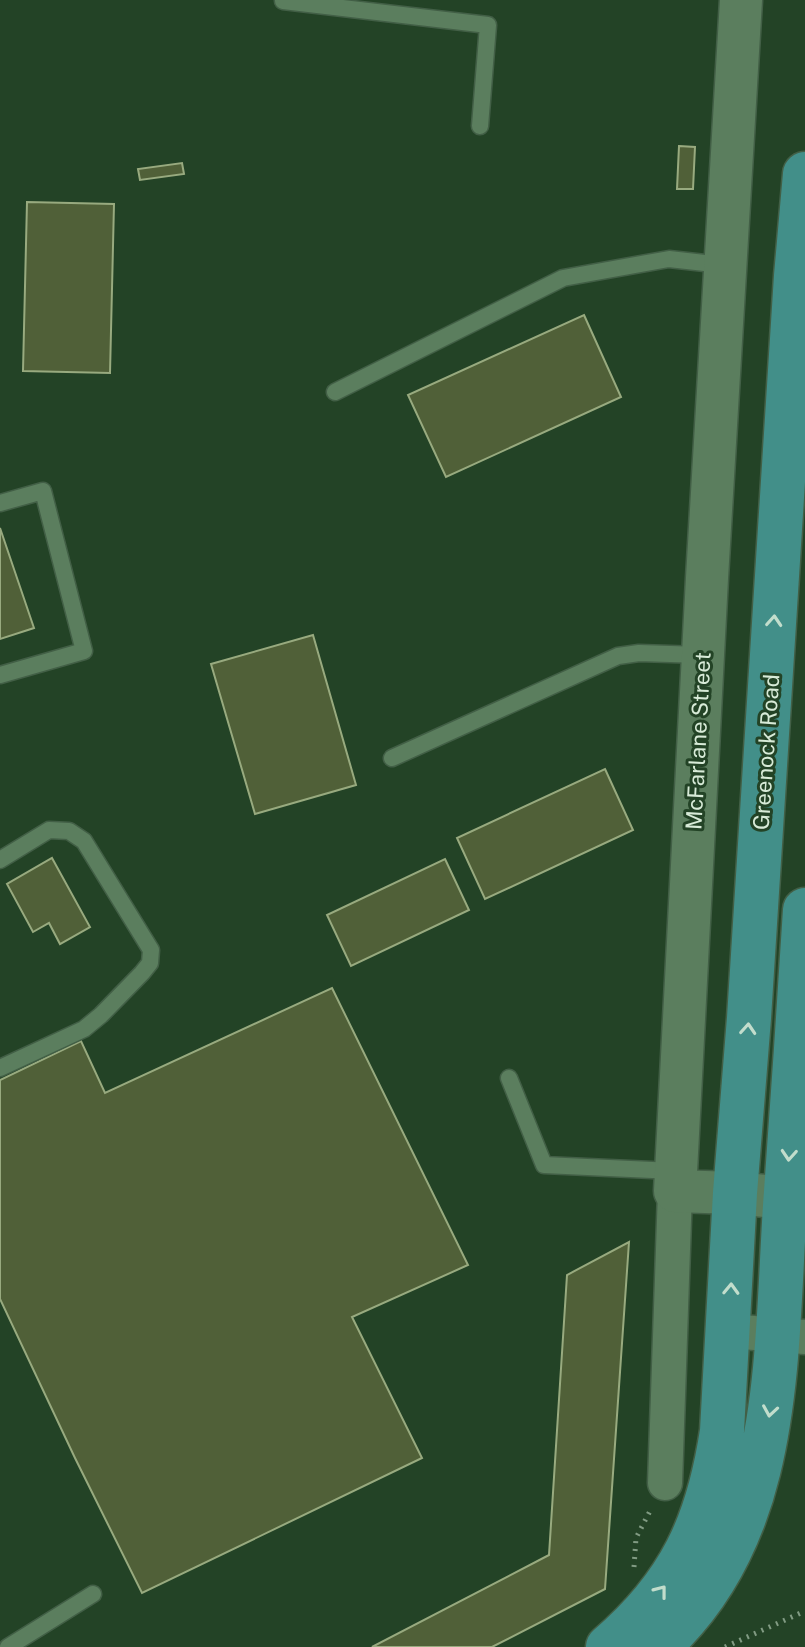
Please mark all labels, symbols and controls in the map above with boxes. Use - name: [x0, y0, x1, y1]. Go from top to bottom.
- one-way arrow: [765, 614, 782, 627]
- street label: McFarlane Street: [680, 651, 716, 831]
- street label: Greenock Road: [748, 673, 784, 831]
- one-way arrow: [739, 1022, 756, 1035]
- one-way arrow: [781, 1149, 798, 1162]
- one-way arrow: [722, 1282, 739, 1295]
- one-way arrow: [762, 1405, 779, 1418]
- one-way arrow: [652, 1585, 666, 1600]

